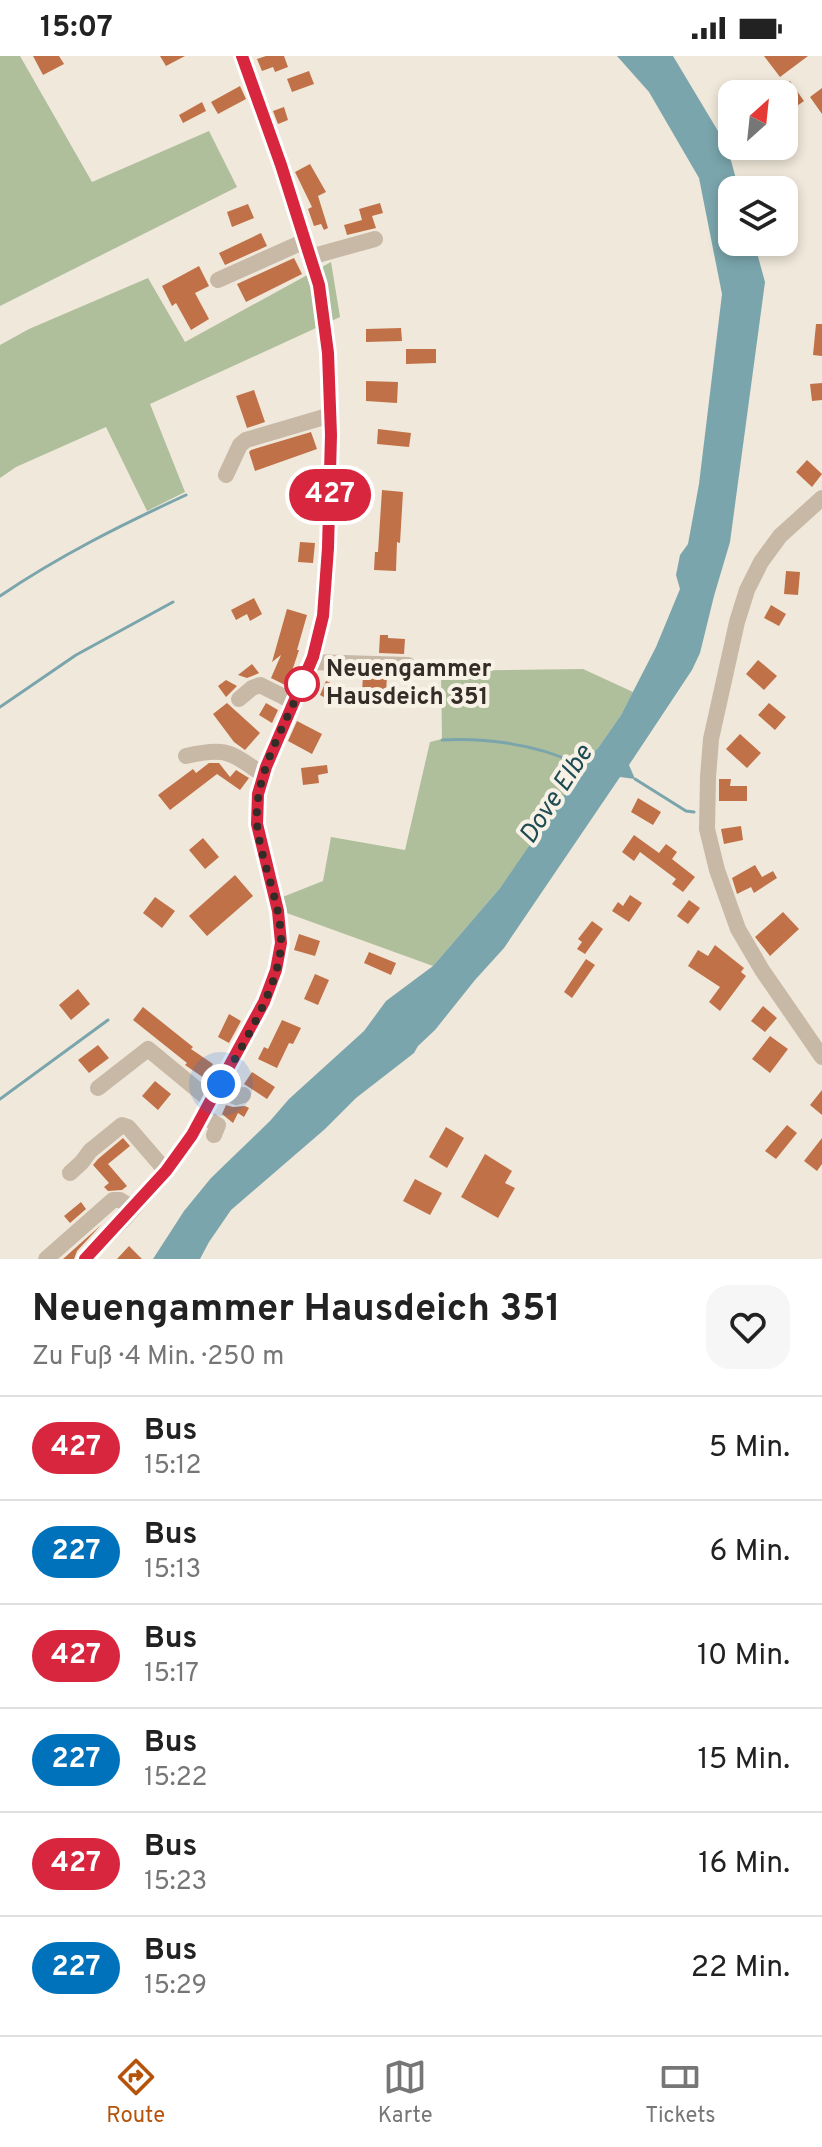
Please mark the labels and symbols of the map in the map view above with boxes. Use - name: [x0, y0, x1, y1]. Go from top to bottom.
- north arrow: [718, 80, 798, 160]
- line badge: 427: [284, 469, 376, 521]
- place label: Neuengammer Hausdeich 351: [326, 655, 492, 713]
- marker: Neuengammer Hausdeich 351: [285, 667, 319, 701]
- water label: Dove Elbe: [513, 739, 601, 851]
- your location: [201, 1064, 241, 1104]

